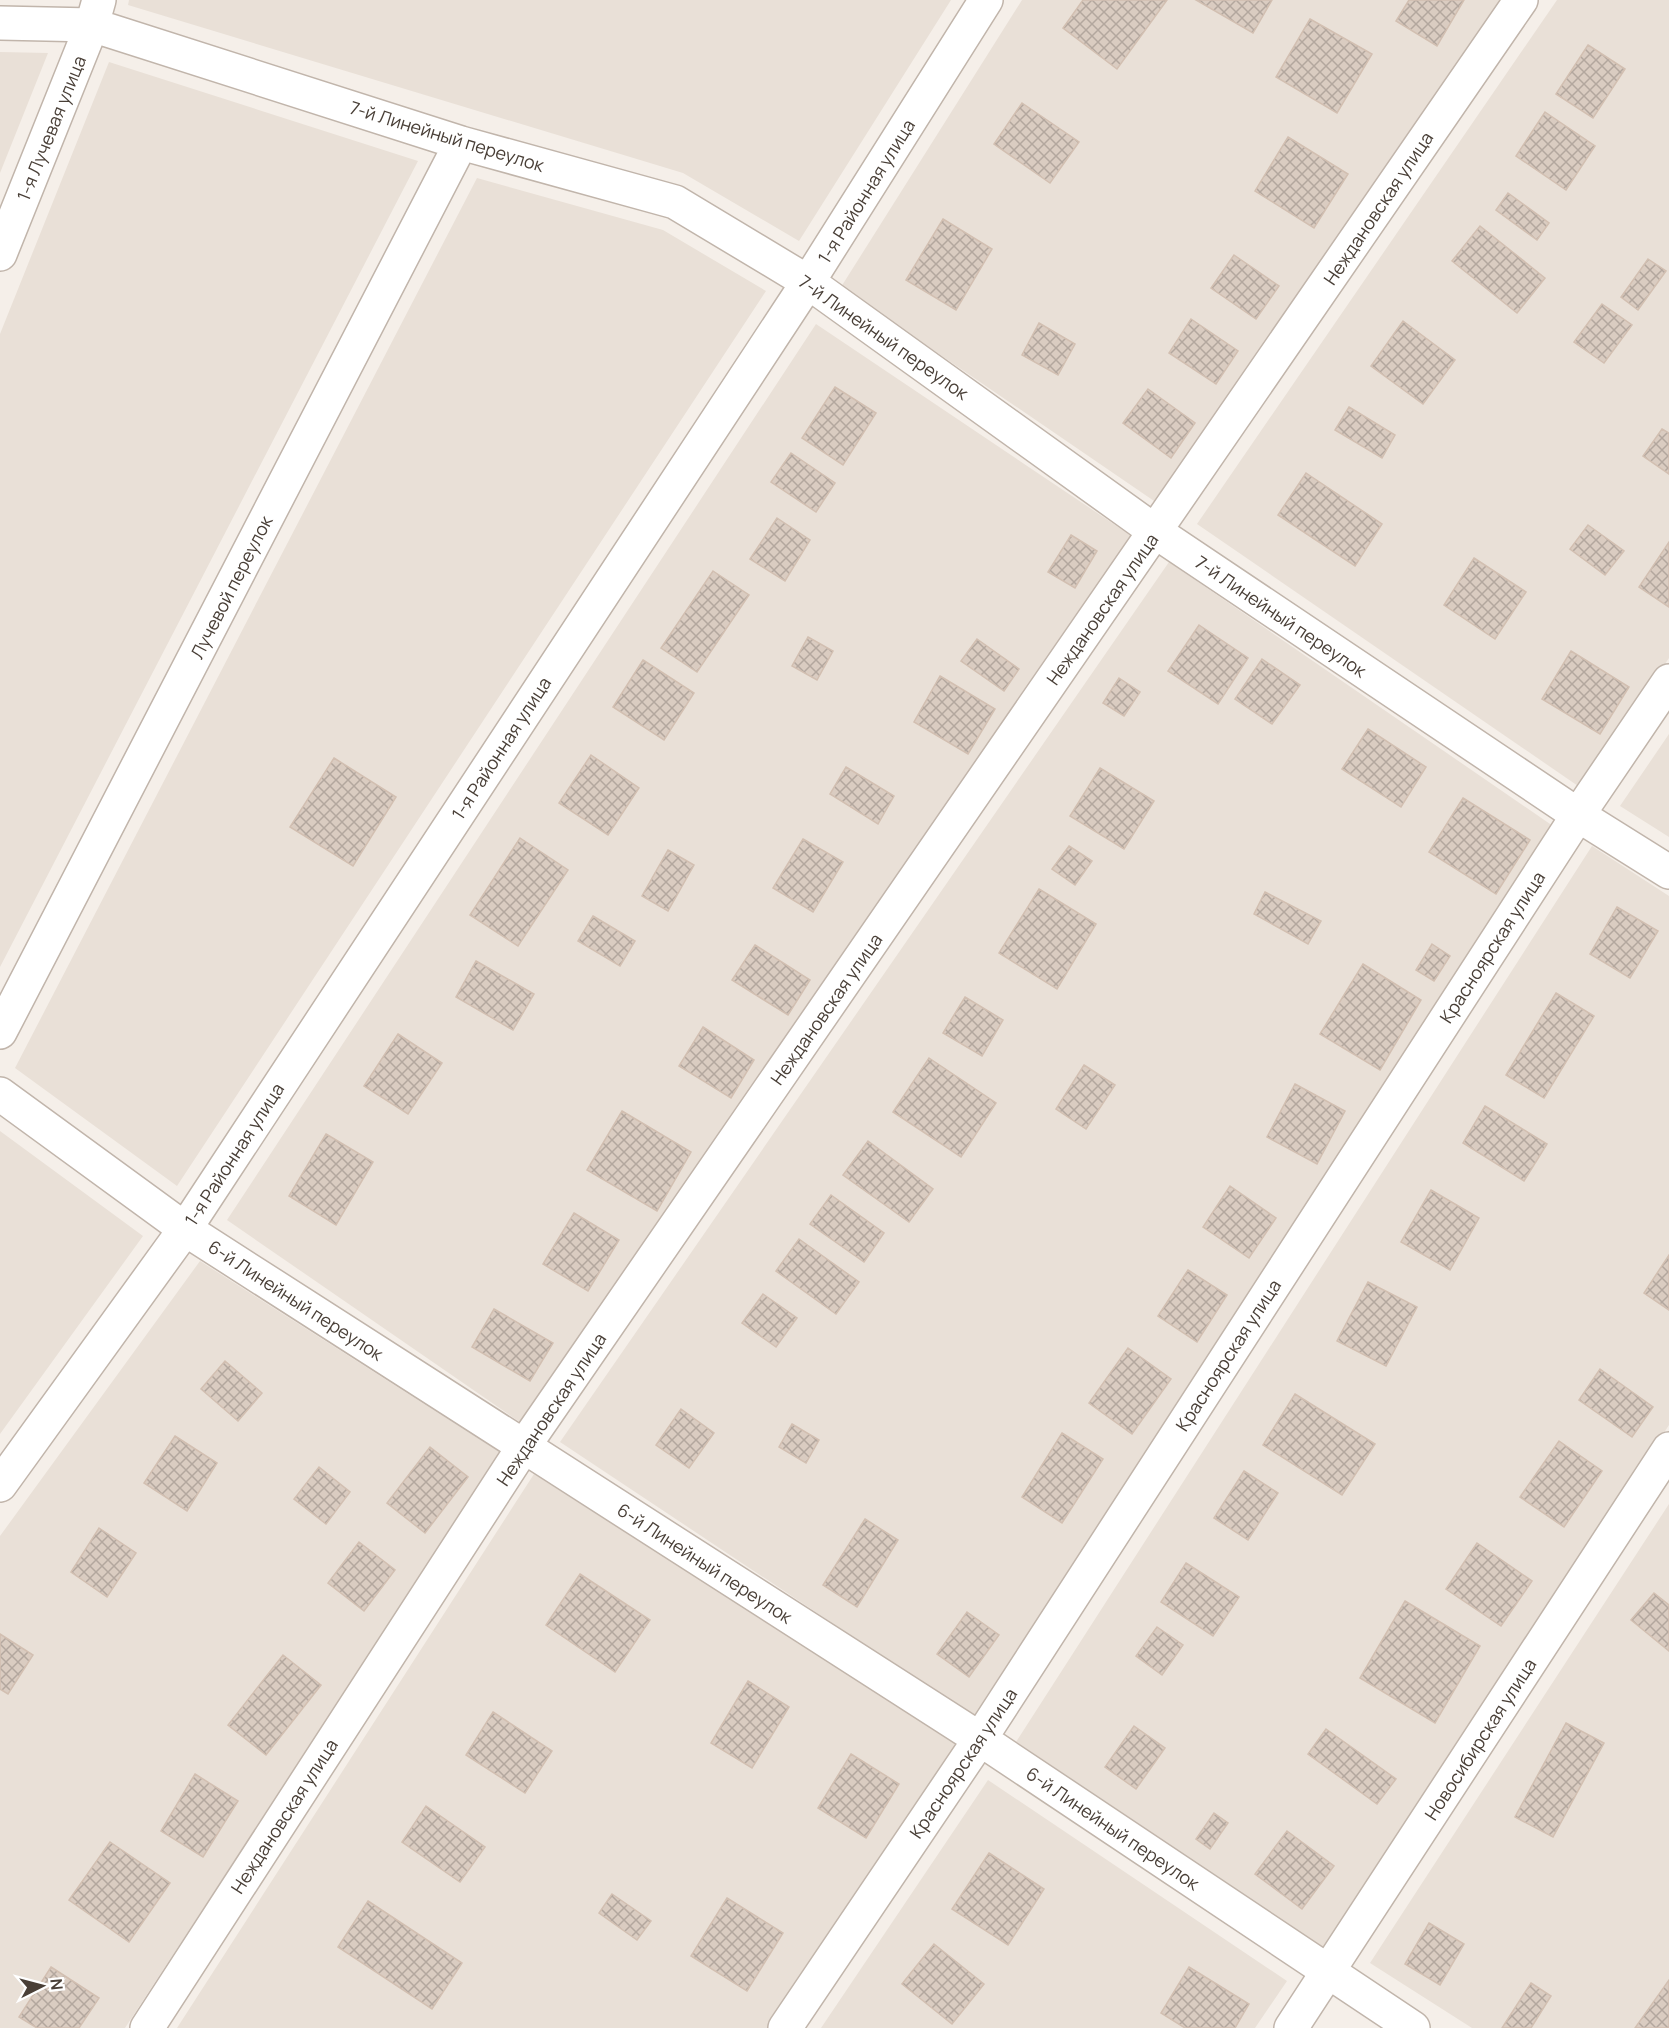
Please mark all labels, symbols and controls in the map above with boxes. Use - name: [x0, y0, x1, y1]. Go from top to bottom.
- street label: 1-я Лучевая улица: [11, 52, 91, 204]
- street label: 7-й Линейный переулок: [347, 95, 548, 177]
- street label: 1-я Районная улица: [812, 114, 920, 268]
- street label: Неждановская улица: [1318, 127, 1438, 289]
- street label: 7-й Линейный переулок: [794, 269, 974, 405]
- street label: Лучевой переулок: [185, 510, 278, 663]
- street label: Неждановская улица: [1041, 529, 1163, 689]
- street label: 7-й Линейный переулок: [1191, 550, 1372, 683]
- street label: 1-я Районная улица: [446, 672, 556, 824]
- street label: Красноярская улица: [1434, 866, 1550, 1028]
- street label: Неждановская улица: [765, 929, 887, 1089]
- street label: 1-я Районная улица: [179, 1078, 289, 1230]
- street label: 6-й Линейный переулок: [204, 1234, 389, 1366]
- street label: Красноярская улица: [1170, 1274, 1286, 1436]
- street label: Неждановская улица: [491, 1328, 611, 1490]
- street label: 6-й Линейный переулок: [613, 1497, 798, 1629]
- street label: Новосибирская улица: [1419, 1654, 1541, 1824]
- street label: Красноярская улица: [904, 1683, 1022, 1843]
- street label: Неждановская улица: [225, 1734, 343, 1898]
- street label: 6-й Линейный переулок: [1022, 1761, 1205, 1896]
- north arrow: [12, 1956, 72, 2016]
- text: N: [45, 1978, 68, 1991]

